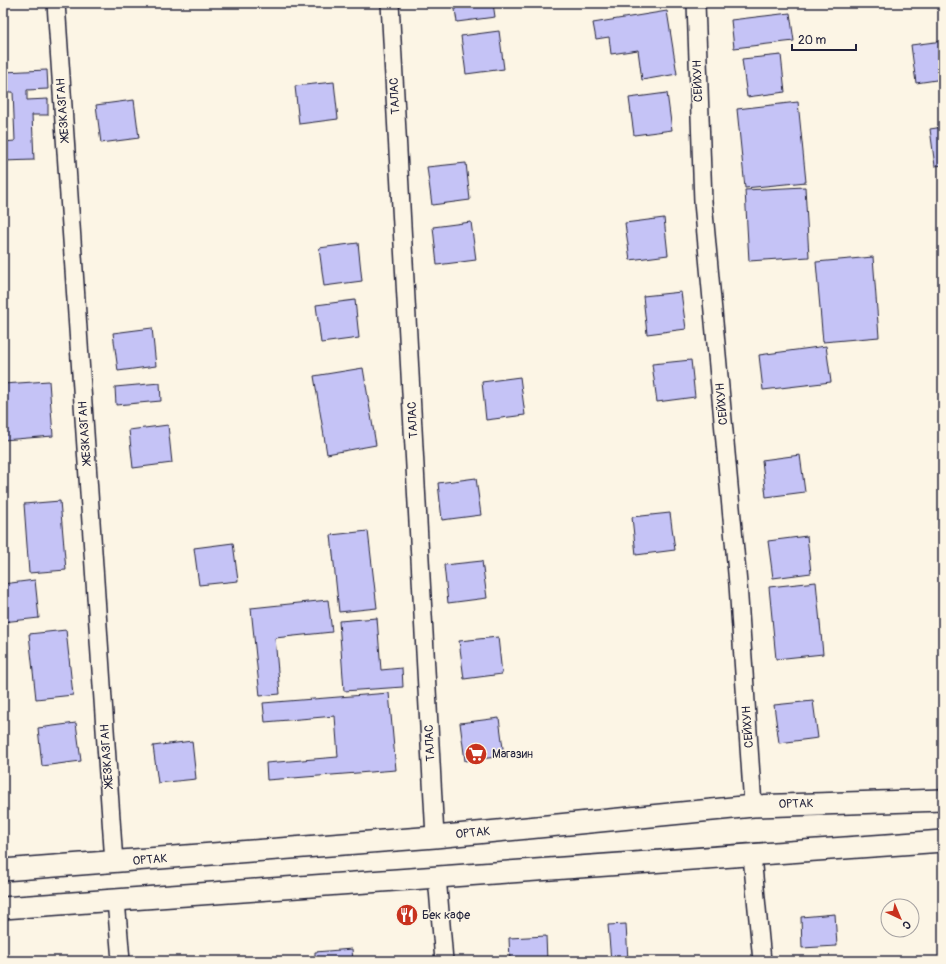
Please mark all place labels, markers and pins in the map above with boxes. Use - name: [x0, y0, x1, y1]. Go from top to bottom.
- supermarket icon: Магазин: [463, 741, 489, 767]
- place label: Магазин: [492, 747, 533, 762]
- restaurant icon: Бек кафе: [394, 902, 420, 928]
- place label: Бек кафе: [422, 908, 470, 923]

